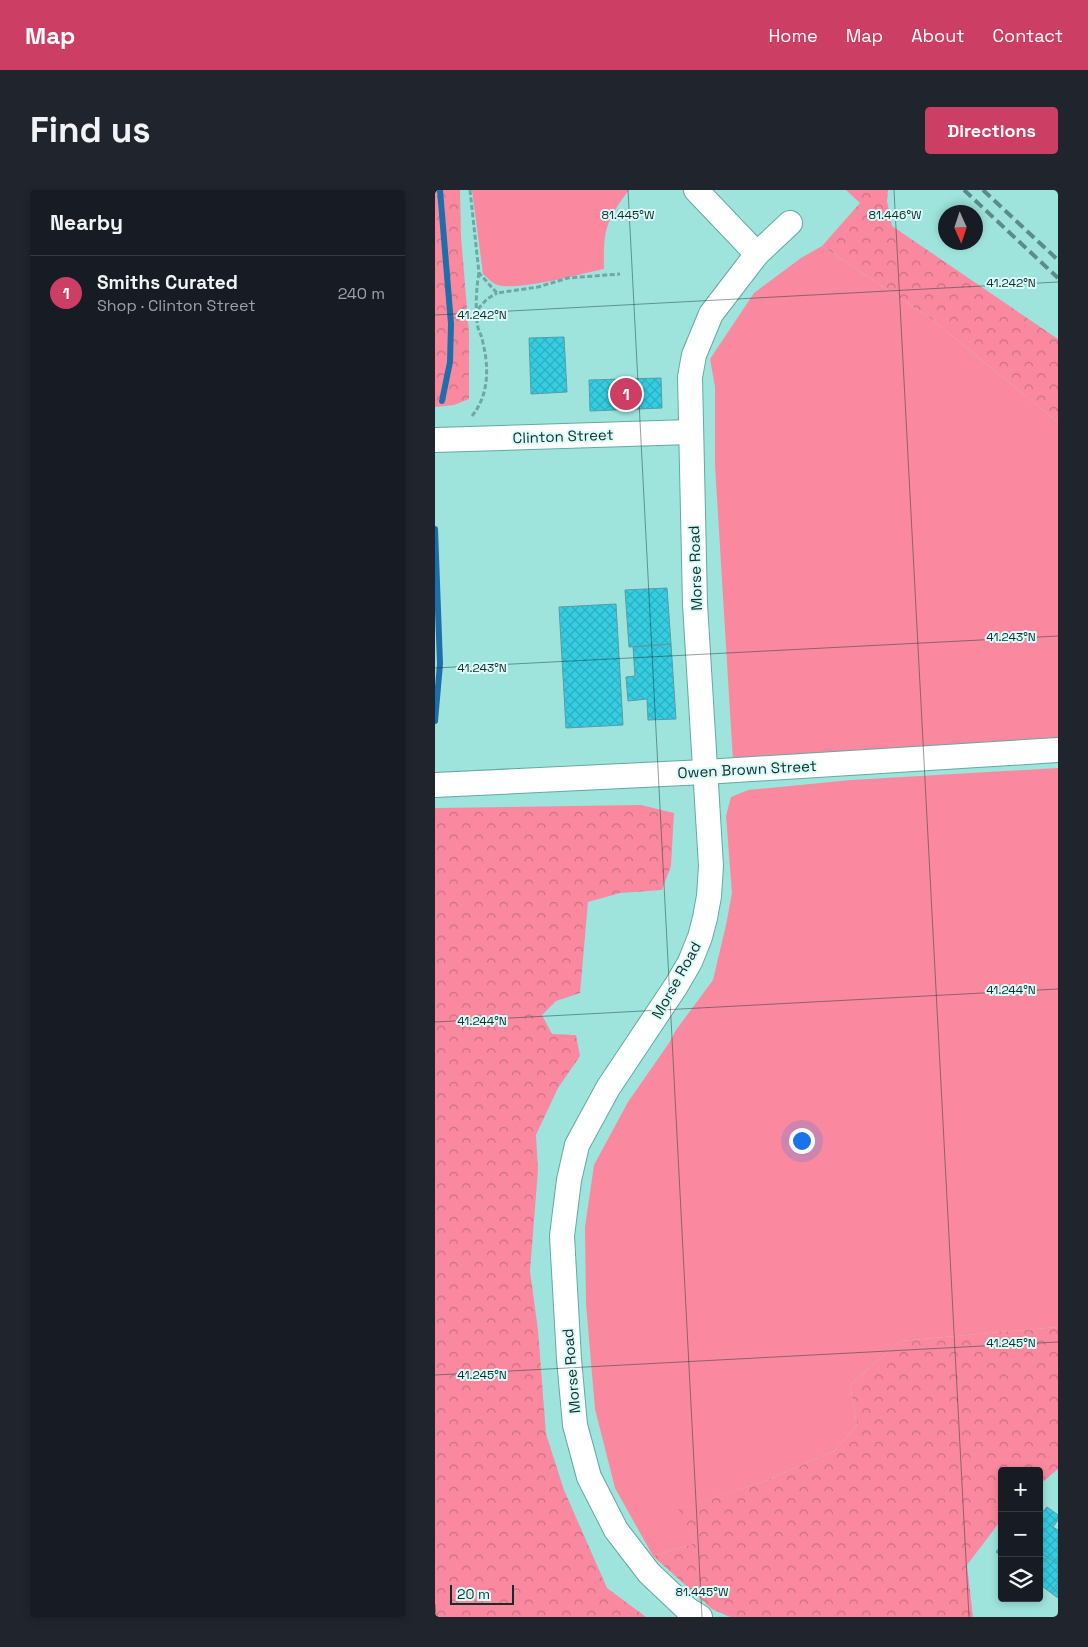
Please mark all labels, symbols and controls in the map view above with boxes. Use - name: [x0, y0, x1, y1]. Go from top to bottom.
- text: Map: [25, 20, 75, 51]
- text: Home: [769, 24, 818, 47]
- text: Map: [846, 24, 883, 47]
- text: About: [911, 24, 965, 47]
- text: Contact: [993, 24, 1063, 47]
- button: Directions: [925, 107, 1058, 154]
- text: Find us: [30, 108, 151, 152]
- north arrow: [938, 205, 983, 250]
- text: 81.445°W: [602, 207, 655, 223]
- text: 81.446°W: [869, 207, 922, 223]
- text: Nearby: [50, 209, 123, 236]
- text: Smiths Curated: [97, 270, 238, 295]
- text: 41.242°N: [986, 275, 1036, 291]
- text: 1: [62, 283, 70, 304]
- text: 240 m: [338, 283, 385, 304]
- text: Shop · Clinton Street: [97, 295, 256, 316]
- text: 41.242°N: [457, 307, 507, 323]
- pin: 1: [610, 375, 642, 413]
- street label: Clinton Street: [512, 425, 614, 447]
- street label: Morse Road: [684, 525, 706, 611]
- text: 41.243°N: [986, 629, 1036, 645]
- text: 41.243°N: [457, 660, 507, 676]
- street label: Owen Brown Street: [677, 756, 817, 782]
- street label: Morse Road: [647, 938, 705, 1022]
- text: 41.244°N: [986, 982, 1036, 998]
- text: 41.244°N: [457, 1013, 507, 1029]
- your location: [789, 1128, 815, 1154]
- street label: Morse Road: [558, 1328, 584, 1414]
- text: 41.245°N: [986, 1335, 1036, 1351]
- text: 41.245°N: [457, 1367, 507, 1383]
- map controls: [998, 1467, 1043, 1602]
- button: +: [998, 1467, 1043, 1512]
- button: −: [998, 1512, 1043, 1557]
- button: layers: [998, 1557, 1043, 1602]
- scale bar: [450, 1582, 514, 1605]
- text: 81.445°W: [676, 1584, 729, 1600]
- text: 20 m: [457, 1585, 490, 1603]

